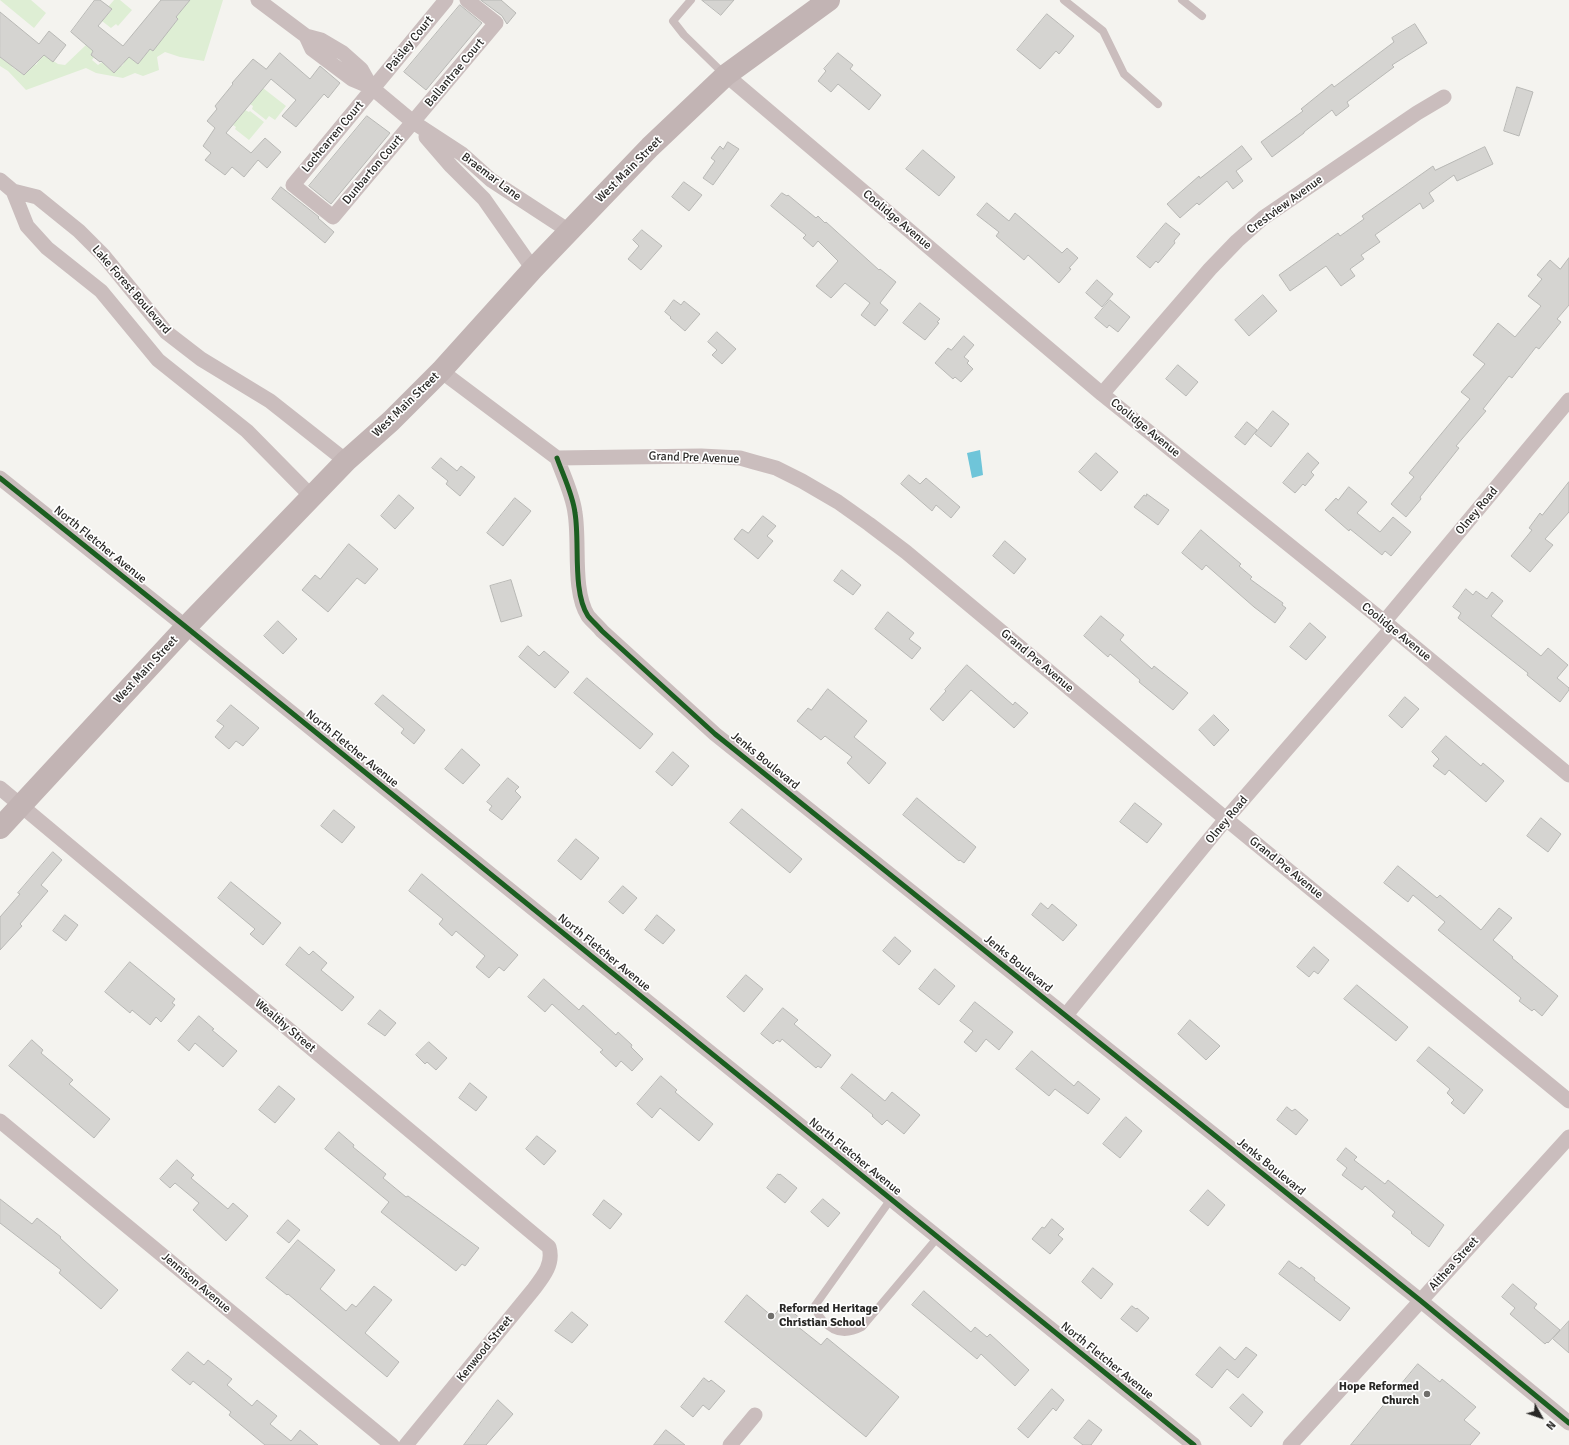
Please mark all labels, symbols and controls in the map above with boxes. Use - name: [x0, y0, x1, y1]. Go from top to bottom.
- street label: Paisley Court: [383, 13, 437, 75]
- street label: Ballantrae Court: [422, 36, 488, 110]
- street label: Lochcarren Court: [299, 98, 367, 176]
- street label: Dunbarton Court: [340, 132, 406, 208]
- street label: West Main Street: [593, 134, 665, 206]
- street label: Braemar Lane: [458, 150, 524, 204]
- street label: Crestview Avenue: [1244, 173, 1326, 237]
- street label: Coolidge Avenue: [860, 187, 934, 253]
- street label: Lake Forest Boulevard: [89, 243, 173, 337]
- street label: West Main Street: [370, 369, 442, 441]
- street label: Coolidge Avenue: [1107, 396, 1183, 460]
- street label: Grand Pre Avenue: [648, 449, 740, 467]
- street label: Olney Road: [1453, 484, 1501, 538]
- street label: North Fletcher Avenue: [51, 503, 149, 587]
- street label: Coolidge Avenue: [1358, 600, 1434, 664]
- street label: Grand Pre Avenue: [998, 626, 1076, 696]
- street label: West Main Street: [111, 633, 181, 707]
- street label: North Fletcher Avenue: [303, 707, 401, 791]
- street label: Jenks Boulevard: [728, 729, 802, 793]
- street label: Olney Road: [1203, 793, 1251, 847]
- street label: Grand Pre Avenue: [1246, 834, 1326, 902]
- street label: North Fletcher Avenue: [555, 911, 653, 995]
- street label: Jenks Boulevard: [981, 932, 1055, 996]
- street label: Wealthy Street: [252, 996, 318, 1056]
- street label: North Fletcher Avenue: [806, 1115, 904, 1199]
- street label: Jenks Boulevard: [1234, 1135, 1308, 1199]
- street label: Althea Street: [1426, 1234, 1482, 1294]
- street label: Jennison Avenue: [158, 1250, 234, 1316]
- place label: Reformed Heritage Christian School: [779, 1302, 878, 1330]
- marker: Reformed Heritage Christian School: [766, 1311, 776, 1321]
- street label: Kenwood Street: [454, 1313, 516, 1385]
- street label: North Fletcher Avenue: [1058, 1319, 1156, 1403]
- place label: Hope Reformed Church: [1339, 1380, 1419, 1408]
- marker: Hope Reformed Church: [1422, 1389, 1432, 1399]
- north arrow: [1521, 1397, 1561, 1437]
- text: N: [1543, 1418, 1558, 1432]

